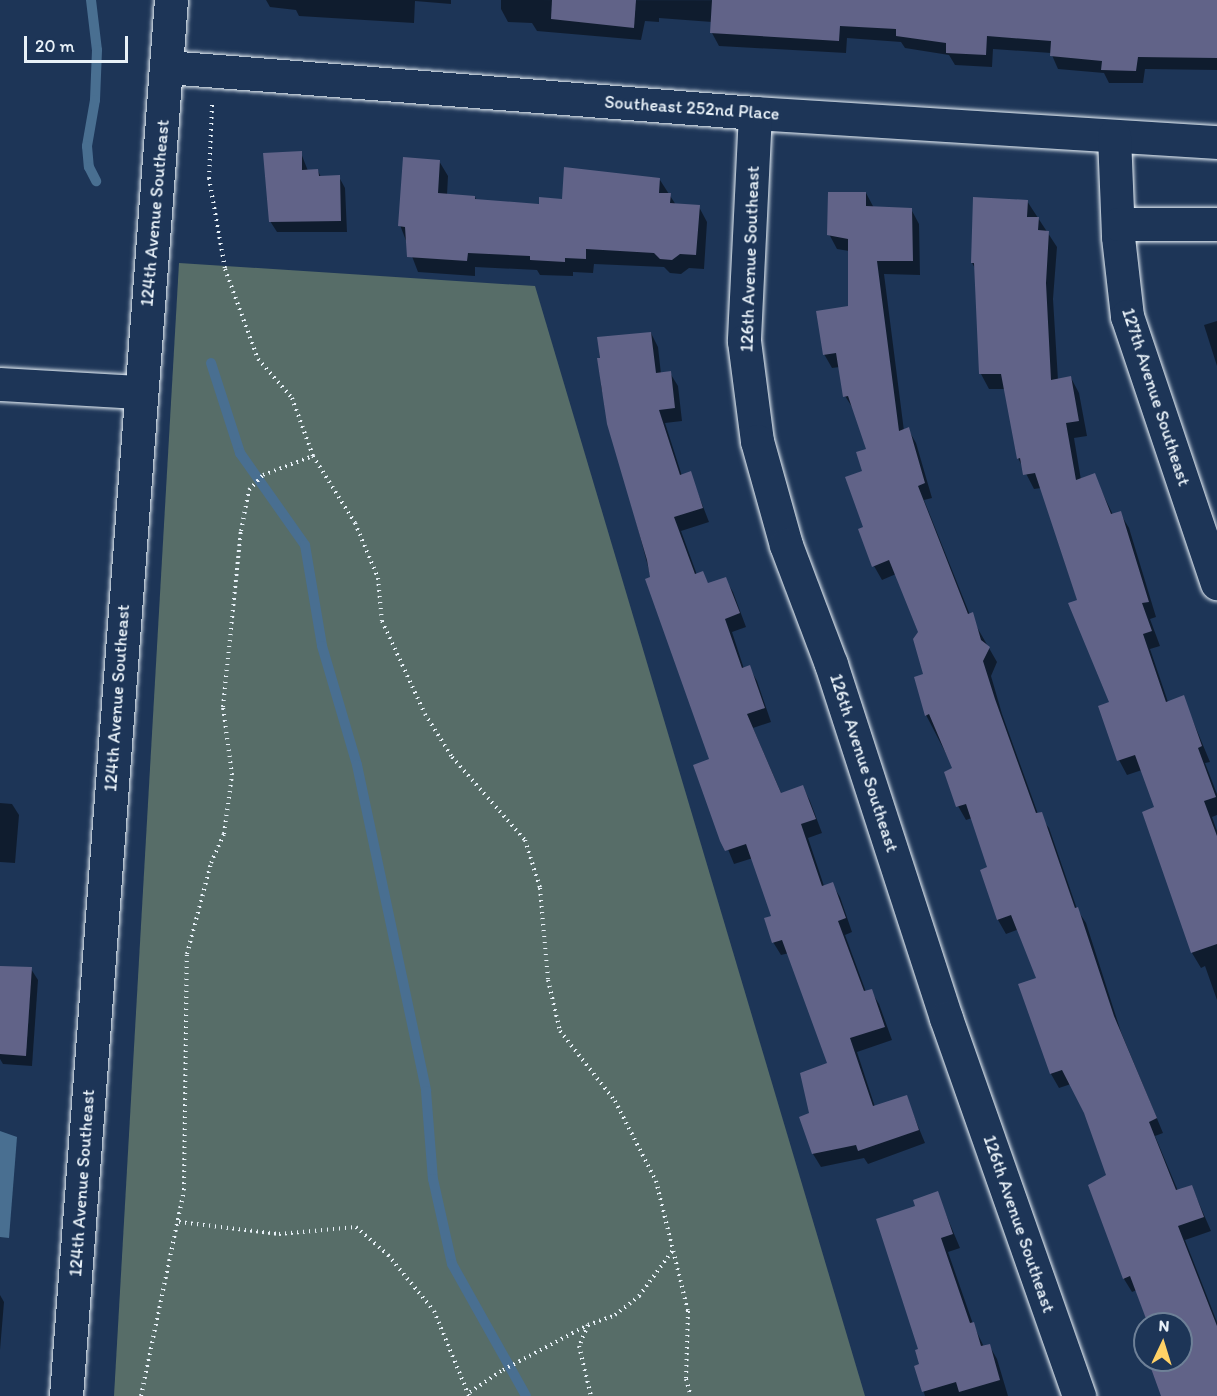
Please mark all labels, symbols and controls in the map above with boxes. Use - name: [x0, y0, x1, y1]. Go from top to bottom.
- scale bar: [27, 24, 130, 62]
- text: 20 m: [35, 35, 75, 57]
- street label: Southeast 252nd Place: [604, 91, 780, 125]
- street label: 124th Avenue Southeast: [136, 119, 174, 307]
- street label: 126th Avenue Southeast: [736, 166, 764, 352]
- street label: 127th Avenue Southeast: [1117, 306, 1195, 488]
- street label: 124th Avenue Southeast: [100, 604, 134, 792]
- street label: 126th Avenue Southeast: [825, 671, 903, 855]
- street label: 124th Avenue Southeast: [65, 1089, 99, 1277]
- street label: 126th Avenue Southeast: [979, 1133, 1059, 1315]
- north arrow: [1133, 1312, 1193, 1372]
- text: N: [1158, 1316, 1170, 1335]

